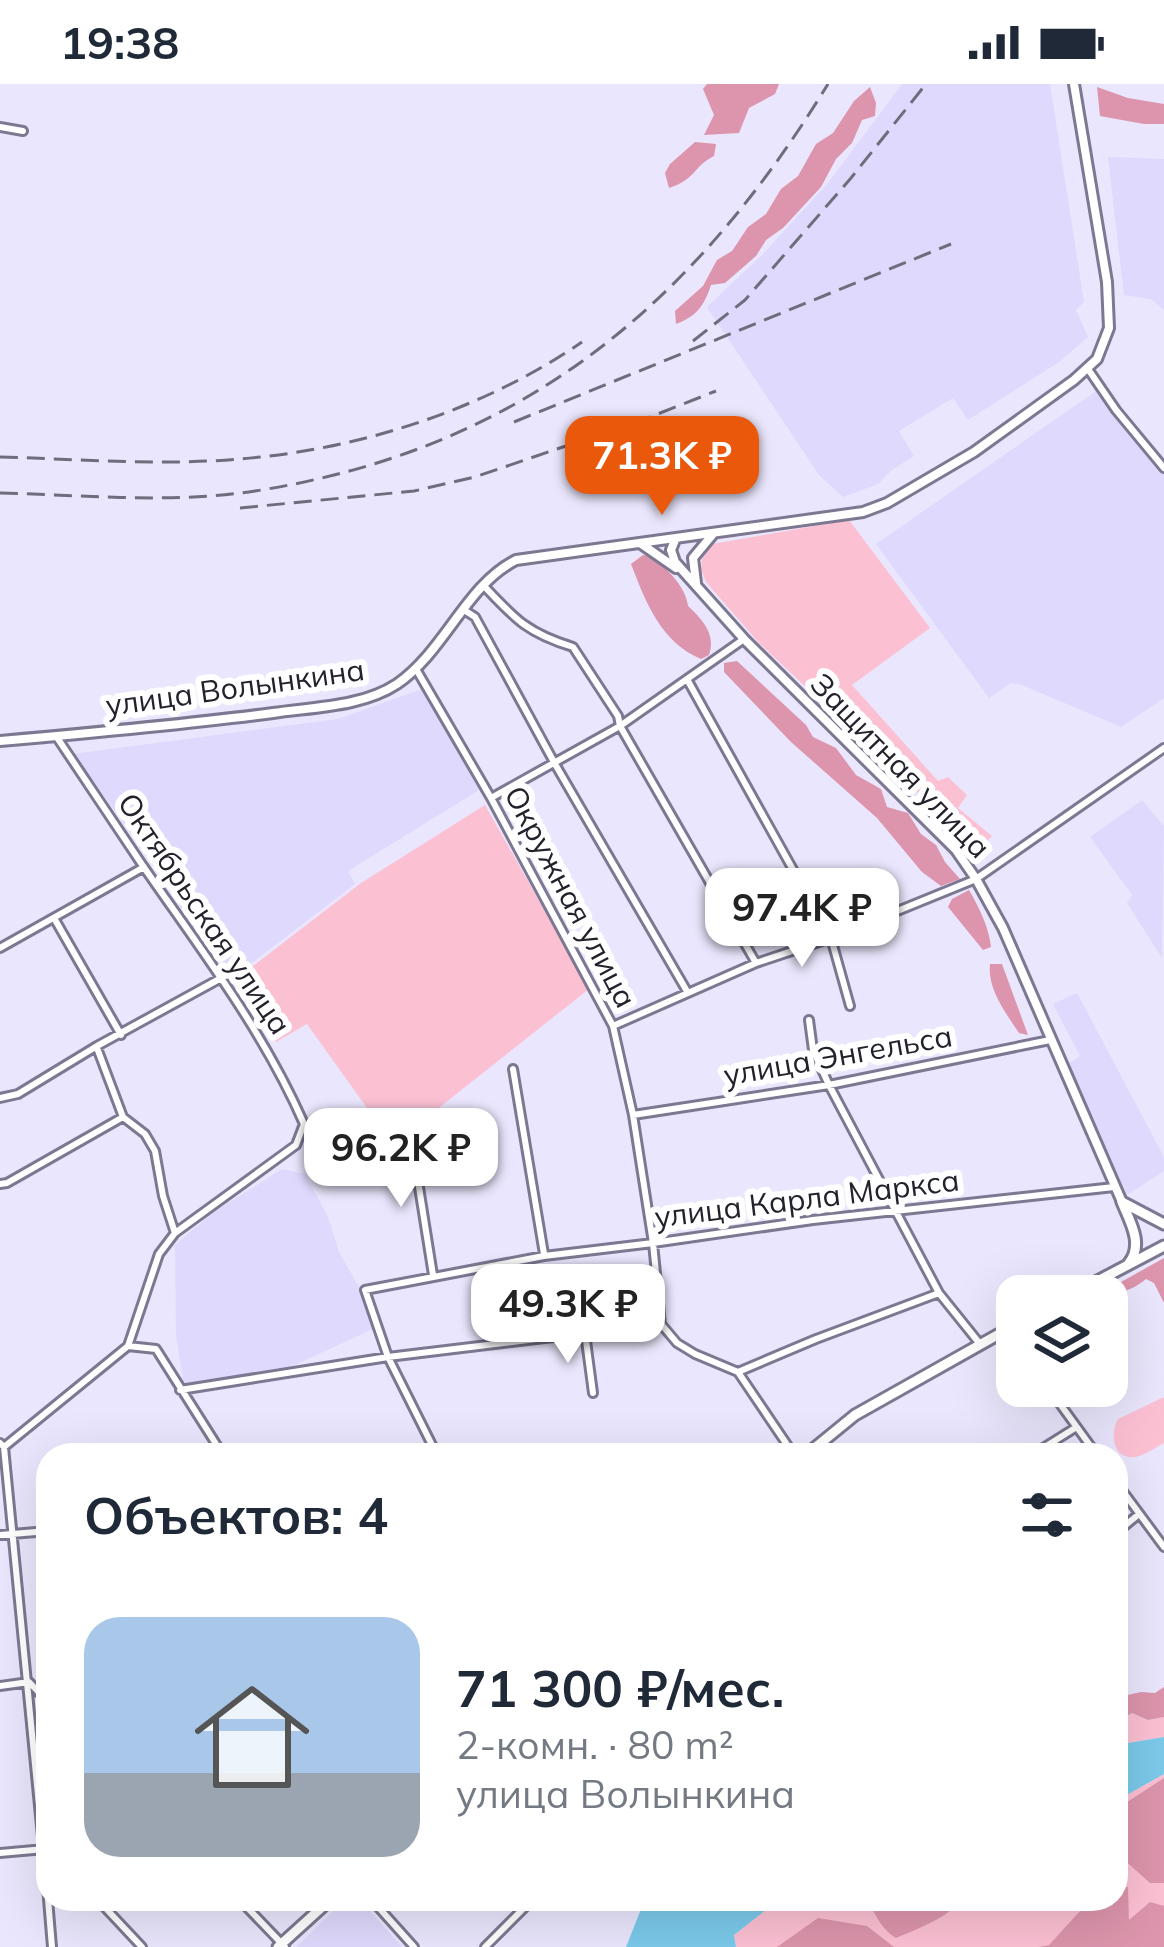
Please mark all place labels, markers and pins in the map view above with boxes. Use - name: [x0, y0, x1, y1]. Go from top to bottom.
- pin: 71.3K ₽: [551, 416, 773, 518]
- pin: 97.4K ₽: [691, 868, 913, 970]
- pin: 96.2K ₽: [290, 1108, 512, 1210]
- pin: 49.3K ₽: [457, 1264, 679, 1366]

